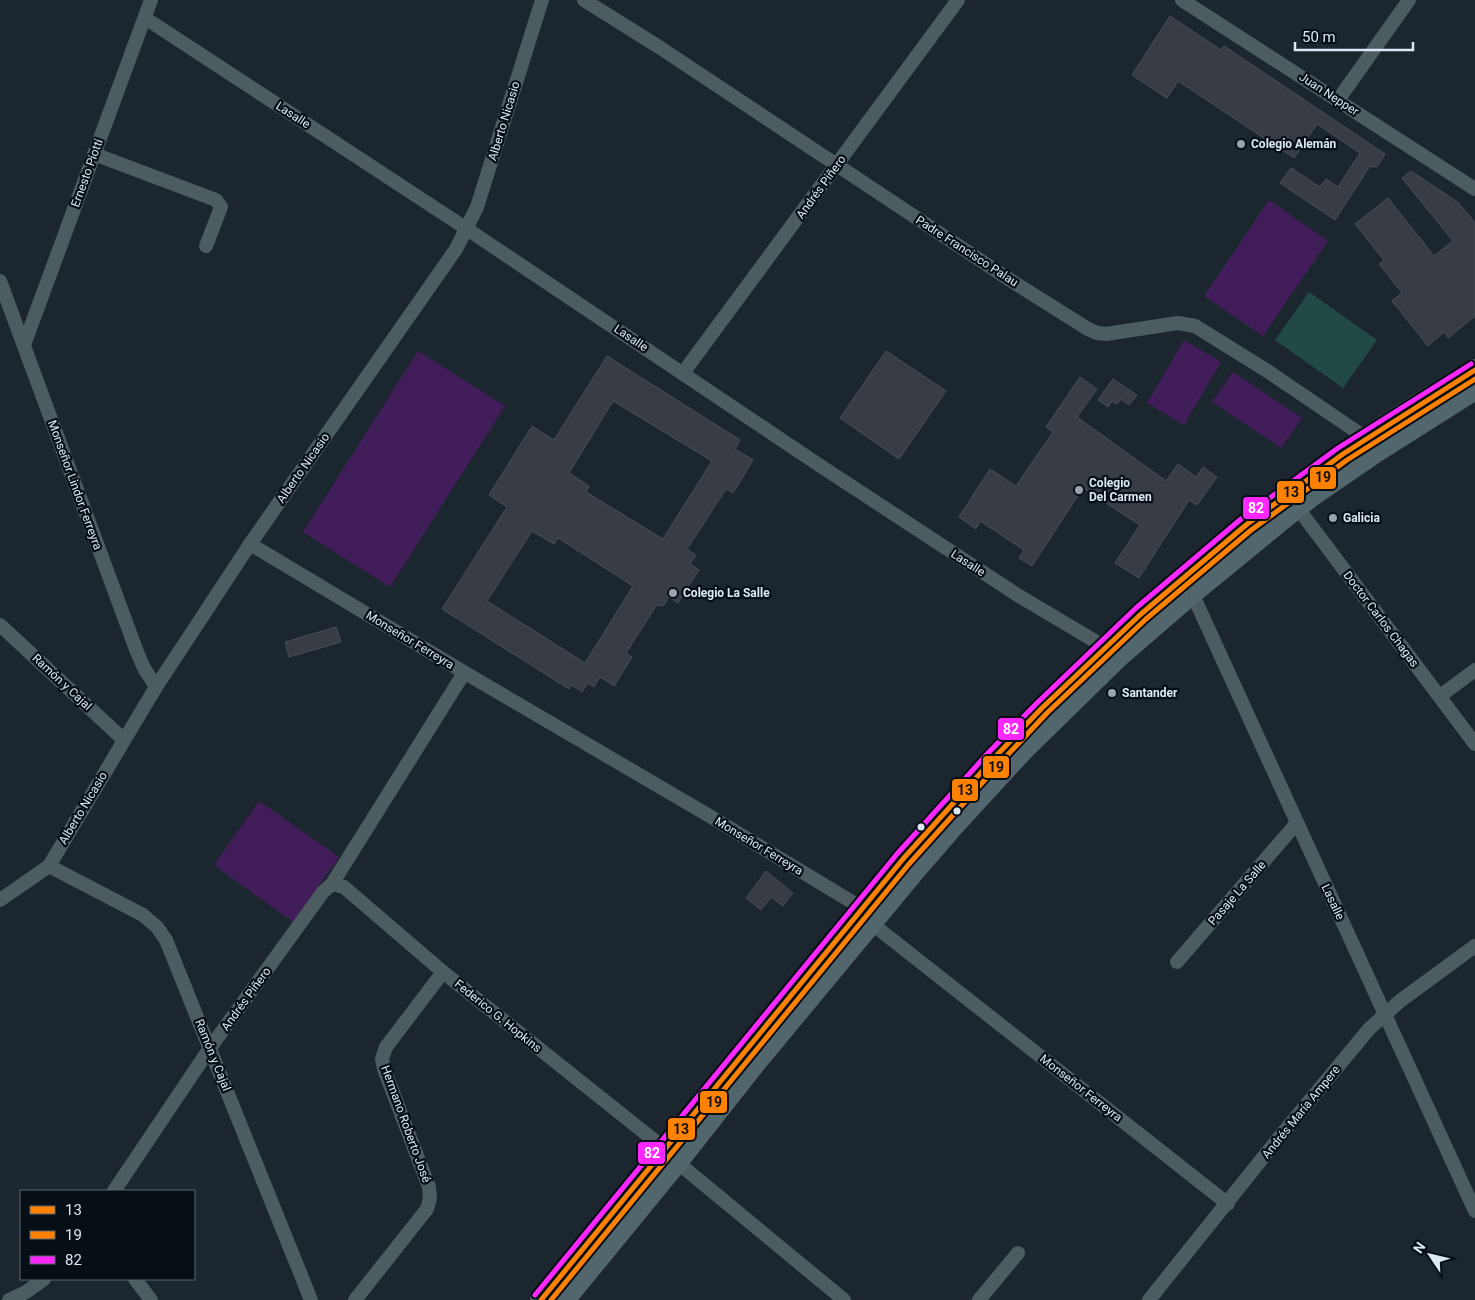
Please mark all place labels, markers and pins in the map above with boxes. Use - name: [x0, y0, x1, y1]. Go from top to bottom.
- place label: Colegio Alemán: [1251, 137, 1337, 151]
- marker: Colegio Alemán: [1235, 138, 1247, 150]
- place label: Colegio Del Carmen: [1089, 476, 1152, 504]
- marker: Colegio Del Carmen: [1073, 484, 1085, 496]
- place label: Galicia: [1343, 511, 1380, 525]
- marker: Galicia: [1327, 512, 1339, 524]
- place label: Colegio La Salle: [683, 586, 770, 600]
- marker: Colegio La Salle: [667, 587, 679, 599]
- place label: Santander: [1122, 686, 1178, 700]
- marker: Santander: [1106, 687, 1118, 699]
- unlabelled marker: [952, 806, 962, 816]
- unlabelled marker: [916, 822, 926, 832]

